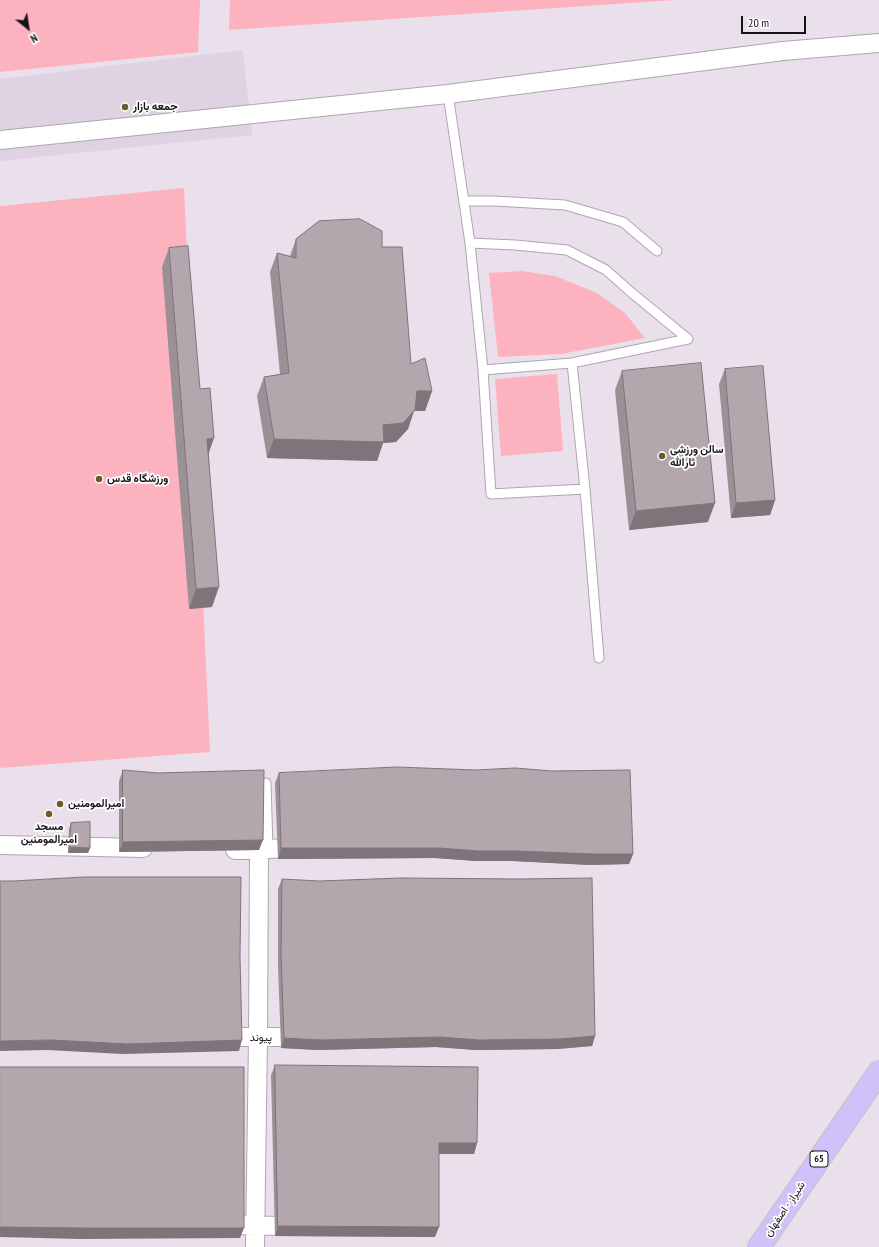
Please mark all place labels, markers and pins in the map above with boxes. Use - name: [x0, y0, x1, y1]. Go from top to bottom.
- place label: جمعه بازار: [133, 100, 178, 114]
- marker: جمعه بازار: [120, 102, 130, 112]
- place label: سالن ورزشی ثارالله: [670, 443, 724, 469]
- marker: سالن ورزشی ثارالله: [657, 451, 667, 461]
- place label: ورزشگاه قدس: [107, 472, 168, 486]
- marker: ورزشگاه قدس: [94, 474, 104, 484]
- place label: امیرالمومنین: [68, 797, 124, 811]
- marker: امیرالمومنین: [55, 799, 65, 809]
- marker: مسجد امیرالمومنین: [44, 809, 54, 819]
- place label: مسجد امیرالمومنین: [21, 820, 77, 846]

